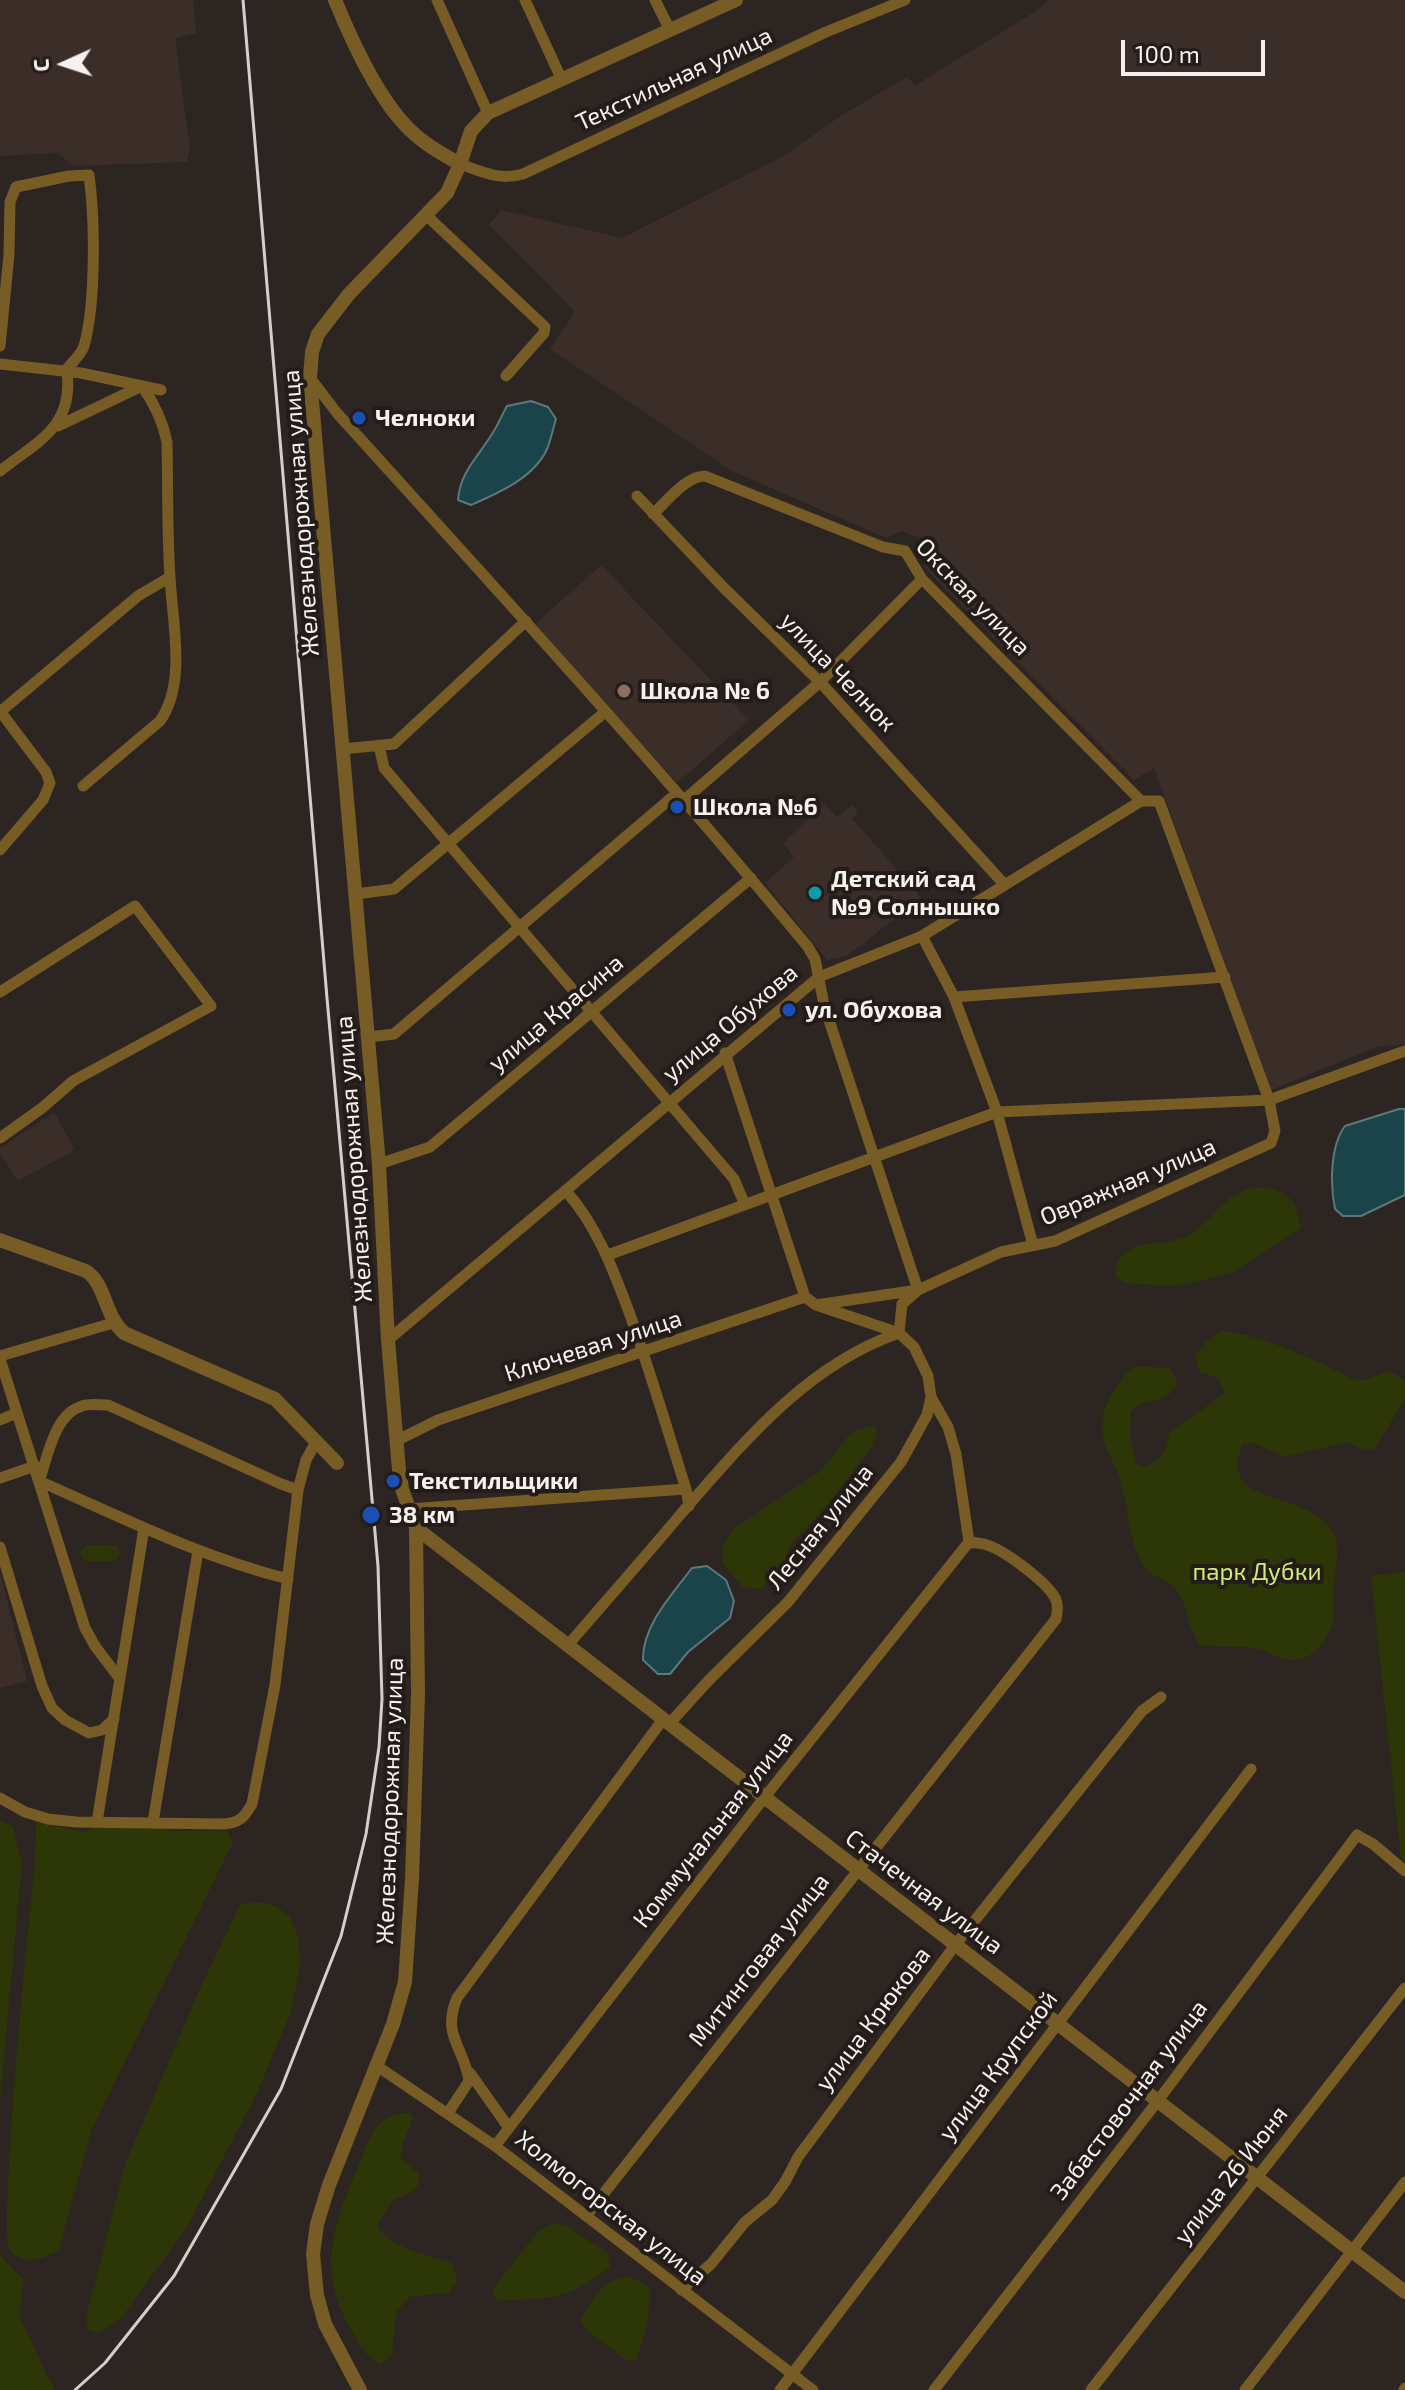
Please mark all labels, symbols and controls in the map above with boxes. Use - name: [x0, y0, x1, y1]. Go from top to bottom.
- street label: Текстильная улица: [571, 21, 777, 137]
- north arrow: [24, 24, 104, 104]
- scale bar: [1125, 24, 1269, 74]
- text: 100 m: [1135, 39, 1200, 68]
- text: С: [27, 58, 53, 72]
- street label: Железнодорожная улица: [277, 369, 325, 657]
- place label: Челноки: [375, 404, 475, 432]
- marker: Челноки: [350, 409, 368, 427]
- street label: Окская улица: [910, 532, 1036, 662]
- street label: улица Челнок: [774, 606, 902, 738]
- place label: Школа № 6: [640, 677, 770, 705]
- marker: Школа № 6: [615, 682, 633, 700]
- place label: Школа №6: [693, 793, 818, 821]
- marker: Школа №6: [668, 798, 686, 816]
- place label: Детский сад №9 Солнышко: [831, 865, 1000, 921]
- marker: Детский сад №9 Солнышко: [806, 884, 824, 902]
- street label: улица Красина: [483, 948, 629, 1078]
- street label: улица Обухова: [657, 958, 803, 1088]
- place label: ул. Обухова: [805, 996, 942, 1024]
- marker: ул. Обухова: [780, 1001, 798, 1019]
- street label: Железнодорожная улица: [330, 1015, 378, 1303]
- street label: Овражная улица: [1036, 1132, 1220, 1232]
- street label: Ключевая улица: [501, 1304, 685, 1388]
- street label: Лесная улица: [761, 1458, 879, 1596]
- place label: Текстильщики: [409, 1467, 578, 1495]
- marker: Текстильщики: [384, 1472, 402, 1490]
- place label: 38 км: [389, 1501, 455, 1529]
- marker: 38 км: [360, 1504, 382, 1526]
- park label: парк Дубки: [1192, 1558, 1322, 1586]
- street label: Железнодорожная улица: [371, 1657, 409, 1945]
- street label: Коммунальная улица: [627, 1725, 799, 1933]
- street label: Стачечная улица: [840, 1823, 1008, 1961]
- street label: Митинговая улица: [683, 1868, 835, 2052]
- street label: улица Крюкова: [809, 1941, 937, 2097]
- street label: улица Крупской: [932, 1986, 1064, 2146]
- street label: Забастовочная улица: [1044, 1994, 1214, 2206]
- street label: улица 26 Июня: [1168, 2100, 1294, 2250]
- street label: Холмогорская улица: [510, 2124, 712, 2292]

